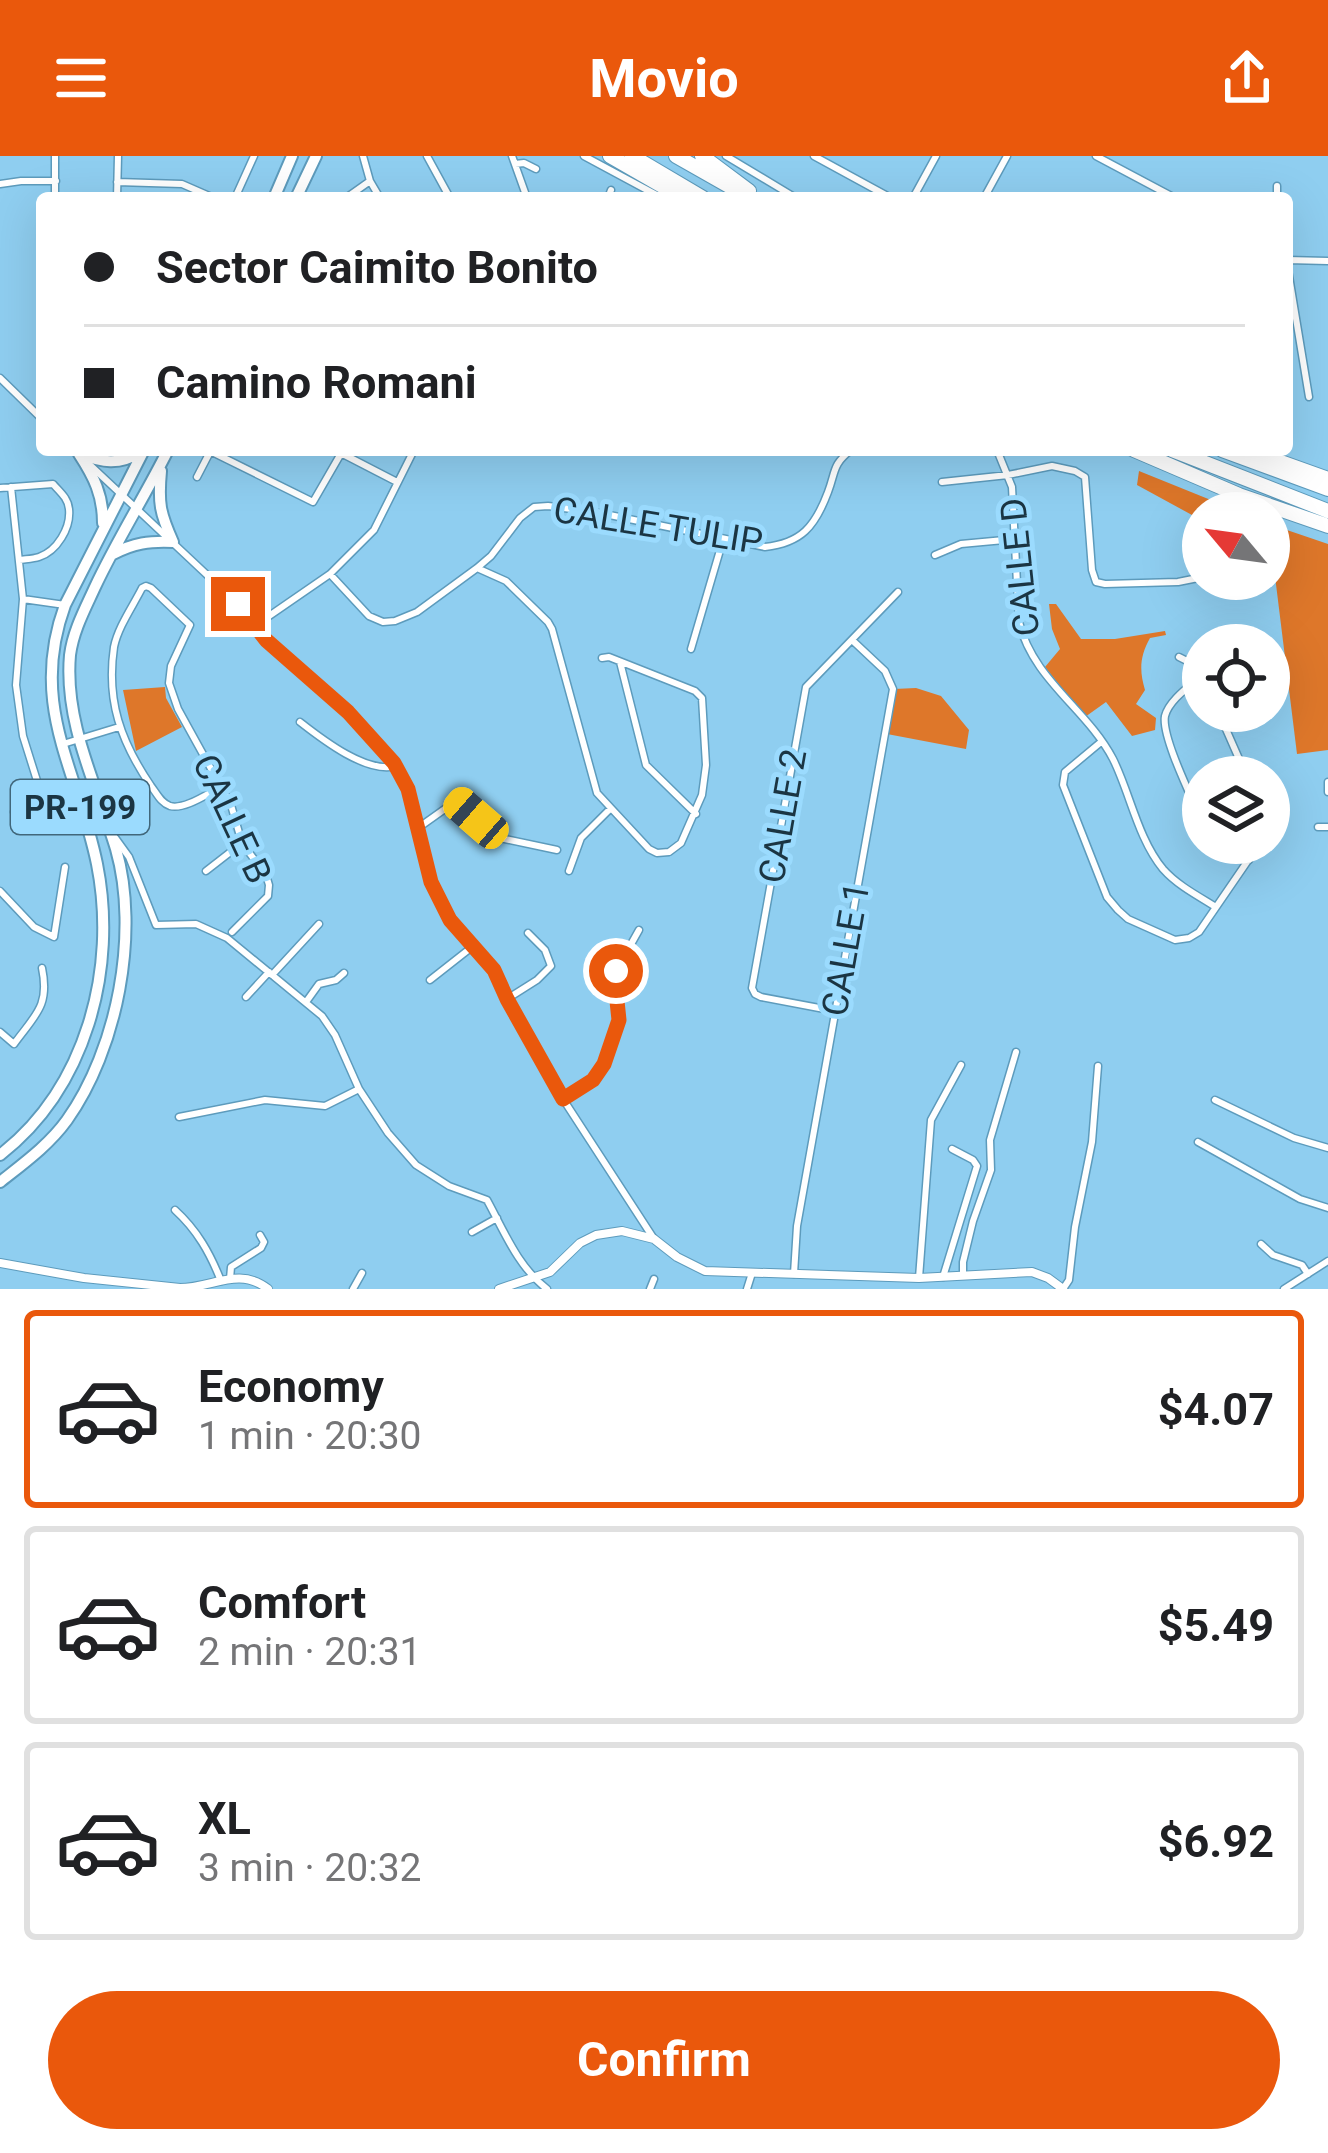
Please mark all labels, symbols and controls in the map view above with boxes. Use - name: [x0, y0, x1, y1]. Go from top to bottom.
- icon: menu: [48, 45, 114, 111]
- icon: share: [1214, 45, 1280, 111]
- text: Movio: [589, 47, 739, 110]
- text: Sector Caimito Bonito: [156, 241, 598, 294]
- text: Camino Romani: [156, 356, 477, 409]
- street label: CALLE TULIP: [550, 489, 766, 563]
- north arrow: [1182, 492, 1290, 600]
- map controls: [1182, 492, 1290, 864]
- street label: CALLE D: [992, 496, 1048, 638]
- route end: [211, 577, 265, 631]
- button: locate: [1182, 624, 1290, 732]
- street label: CALLE 2: [751, 746, 815, 886]
- street label: CALLE B: [184, 748, 280, 890]
- button: layers: [1182, 756, 1290, 864]
- road number: PR-199: [11, 780, 149, 834]
- car: [437, 781, 515, 855]
- street label: CALLE 1: [814, 879, 878, 1019]
- route start: [589, 944, 643, 998]
- icon: car: [54, 1355, 162, 1463]
- text: Economy: [198, 1360, 384, 1413]
- text: $4.07: [1158, 1383, 1274, 1436]
- text: 1 min · 20:30: [198, 1413, 421, 1459]
- icon: car: [54, 1571, 162, 1679]
- text: Comfort: [198, 1576, 366, 1629]
- text: $5.49: [1158, 1599, 1274, 1652]
- text: 2 min · 20:31: [198, 1629, 421, 1675]
- icon: car: [54, 1787, 162, 1895]
- text: XL: [198, 1792, 251, 1845]
- text: $6.92: [1158, 1815, 1274, 1868]
- text: 3 min · 20:32: [198, 1845, 421, 1891]
- button: Confirm: [48, 1991, 1280, 2129]

